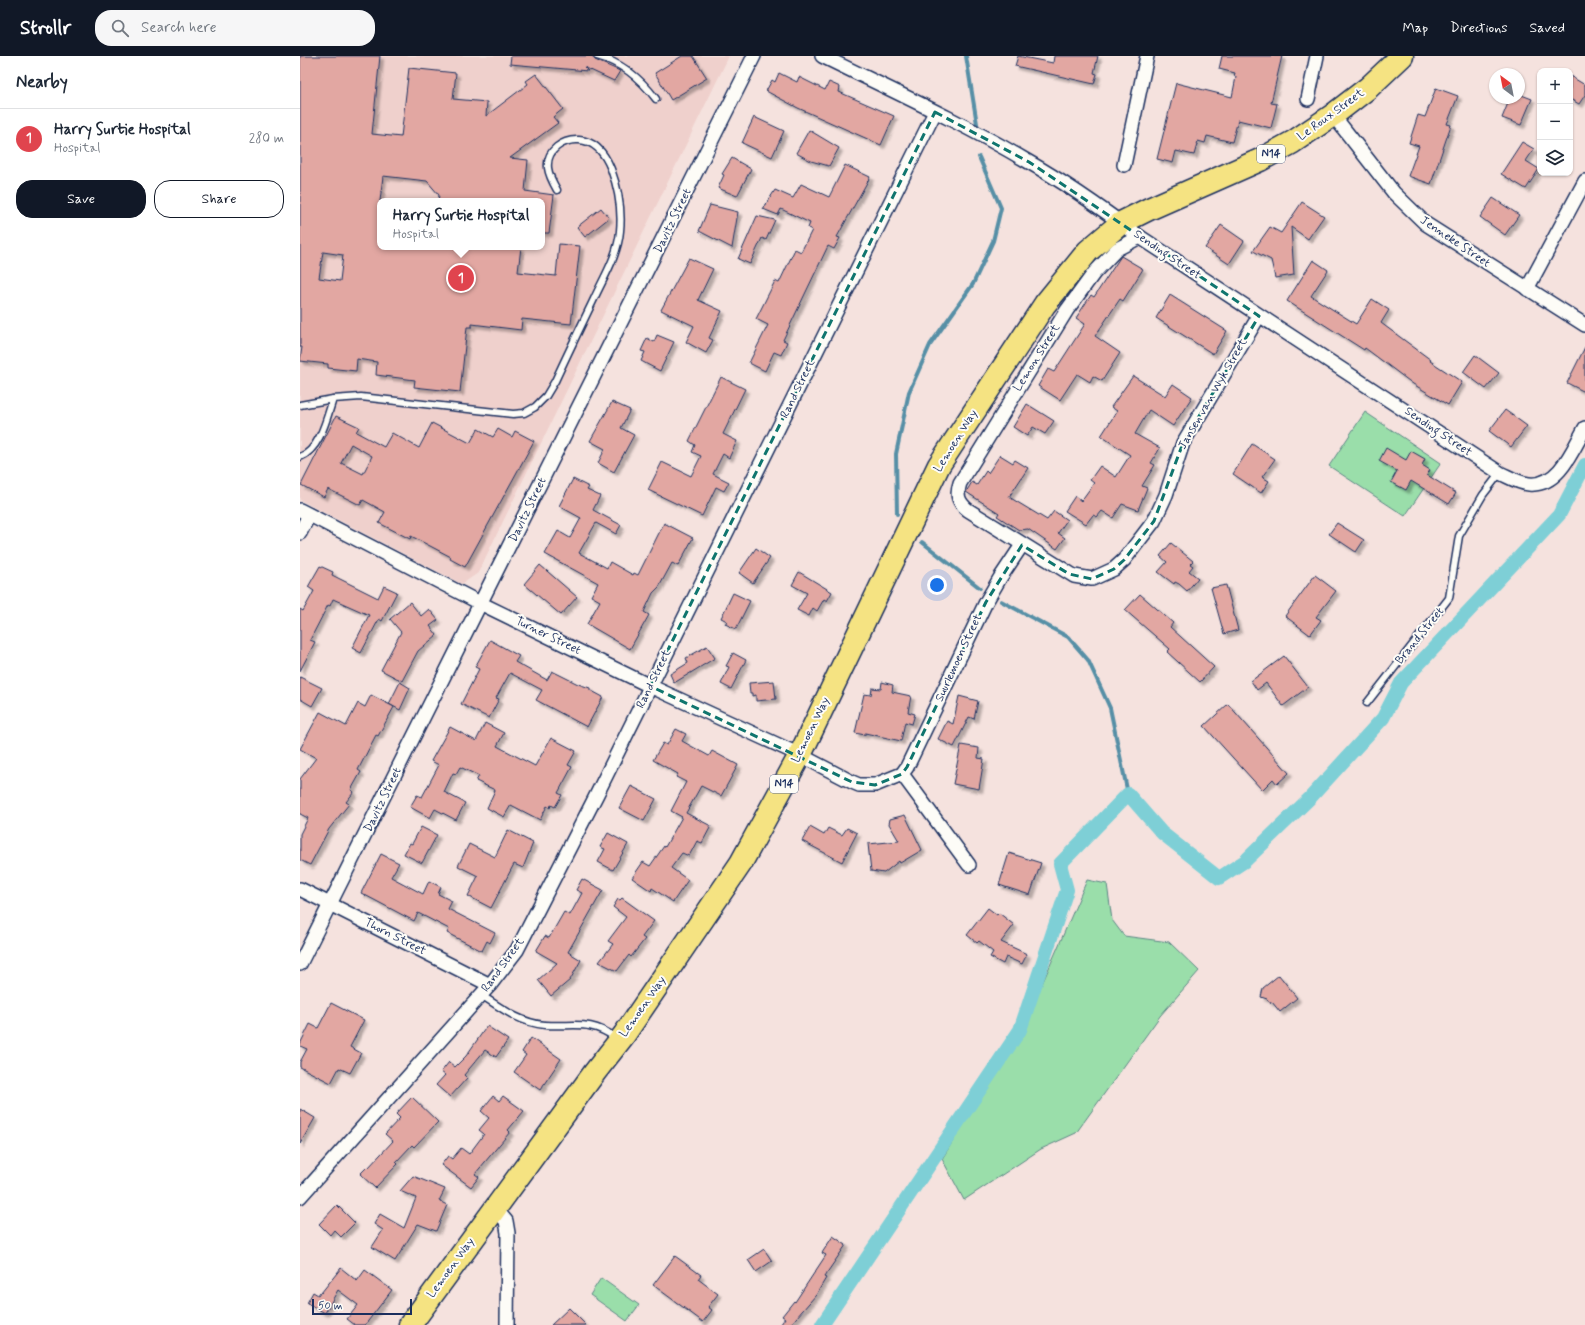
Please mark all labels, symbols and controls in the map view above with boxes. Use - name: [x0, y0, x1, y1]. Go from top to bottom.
- search box: [95, 10, 375, 46]
- text: Strollr: [20, 16, 71, 41]
- icon: search: [109, 17, 131, 39]
- text: Search here: [141, 18, 217, 38]
- text: Map: [1402, 19, 1428, 37]
- text: Directions: [1450, 19, 1508, 37]
- text: Saved: [1530, 19, 1565, 37]
- north arrow: [1489, 68, 1525, 104]
- map controls: [1537, 68, 1573, 176]
- button: +: [1537, 68, 1573, 104]
- text: Nearby: [16, 71, 68, 93]
- street label: Le Roux Street: [1294, 85, 1368, 145]
- button: −: [1537, 104, 1573, 140]
- text: Harry Surtie Hospital: [54, 120, 191, 140]
- text: 1: [26, 130, 32, 147]
- text: 280 m: [249, 130, 284, 147]
- text: Hospital: [54, 140, 100, 157]
- button: layers: [1537, 140, 1573, 176]
- road number: N14: [1257, 145, 1285, 163]
- button: Save: [16, 180, 146, 218]
- button: Share: [154, 180, 284, 218]
- street label: Davitz Street: [650, 185, 696, 256]
- popup: [377, 198, 545, 250]
- text: Harry Surtie Hospital: [393, 206, 529, 226]
- street label: Jenneke Street: [1417, 213, 1494, 272]
- text: Hospital: [393, 226, 439, 243]
- street label: Sending Street: [1130, 226, 1204, 285]
- pin: 1: [448, 263, 474, 293]
- street label: Lemon Street: [1010, 321, 1064, 395]
- street label: Jansen van Wyk Street: [1175, 336, 1251, 452]
- street label: Rand Street: [777, 357, 819, 421]
- street label: Sending Street: [1401, 403, 1475, 462]
- street label: Lemoen Way: [930, 407, 982, 475]
- street label: Davitz Street: [505, 474, 551, 545]
- your location: [927, 575, 947, 595]
- street label: Brand Street: [1392, 604, 1448, 668]
- street label: Suurlemoen Street: [932, 611, 986, 704]
- street label: Turner Street: [513, 613, 584, 659]
- street label: Rand Street: [633, 647, 675, 711]
- street label: Lemoen Way: [788, 695, 834, 765]
- street label: Davitz Street: [360, 764, 406, 835]
- road number: N14: [770, 775, 798, 793]
- street label: Thorn Street: [361, 915, 429, 960]
- street label: Rand Street: [478, 934, 528, 996]
- street label: Lemoen Way: [616, 973, 670, 1041]
- street label: Lemoen Way: [424, 1235, 478, 1301]
- scale bar: [312, 1297, 412, 1316]
- text: 50 m: [318, 1299, 343, 1313]

